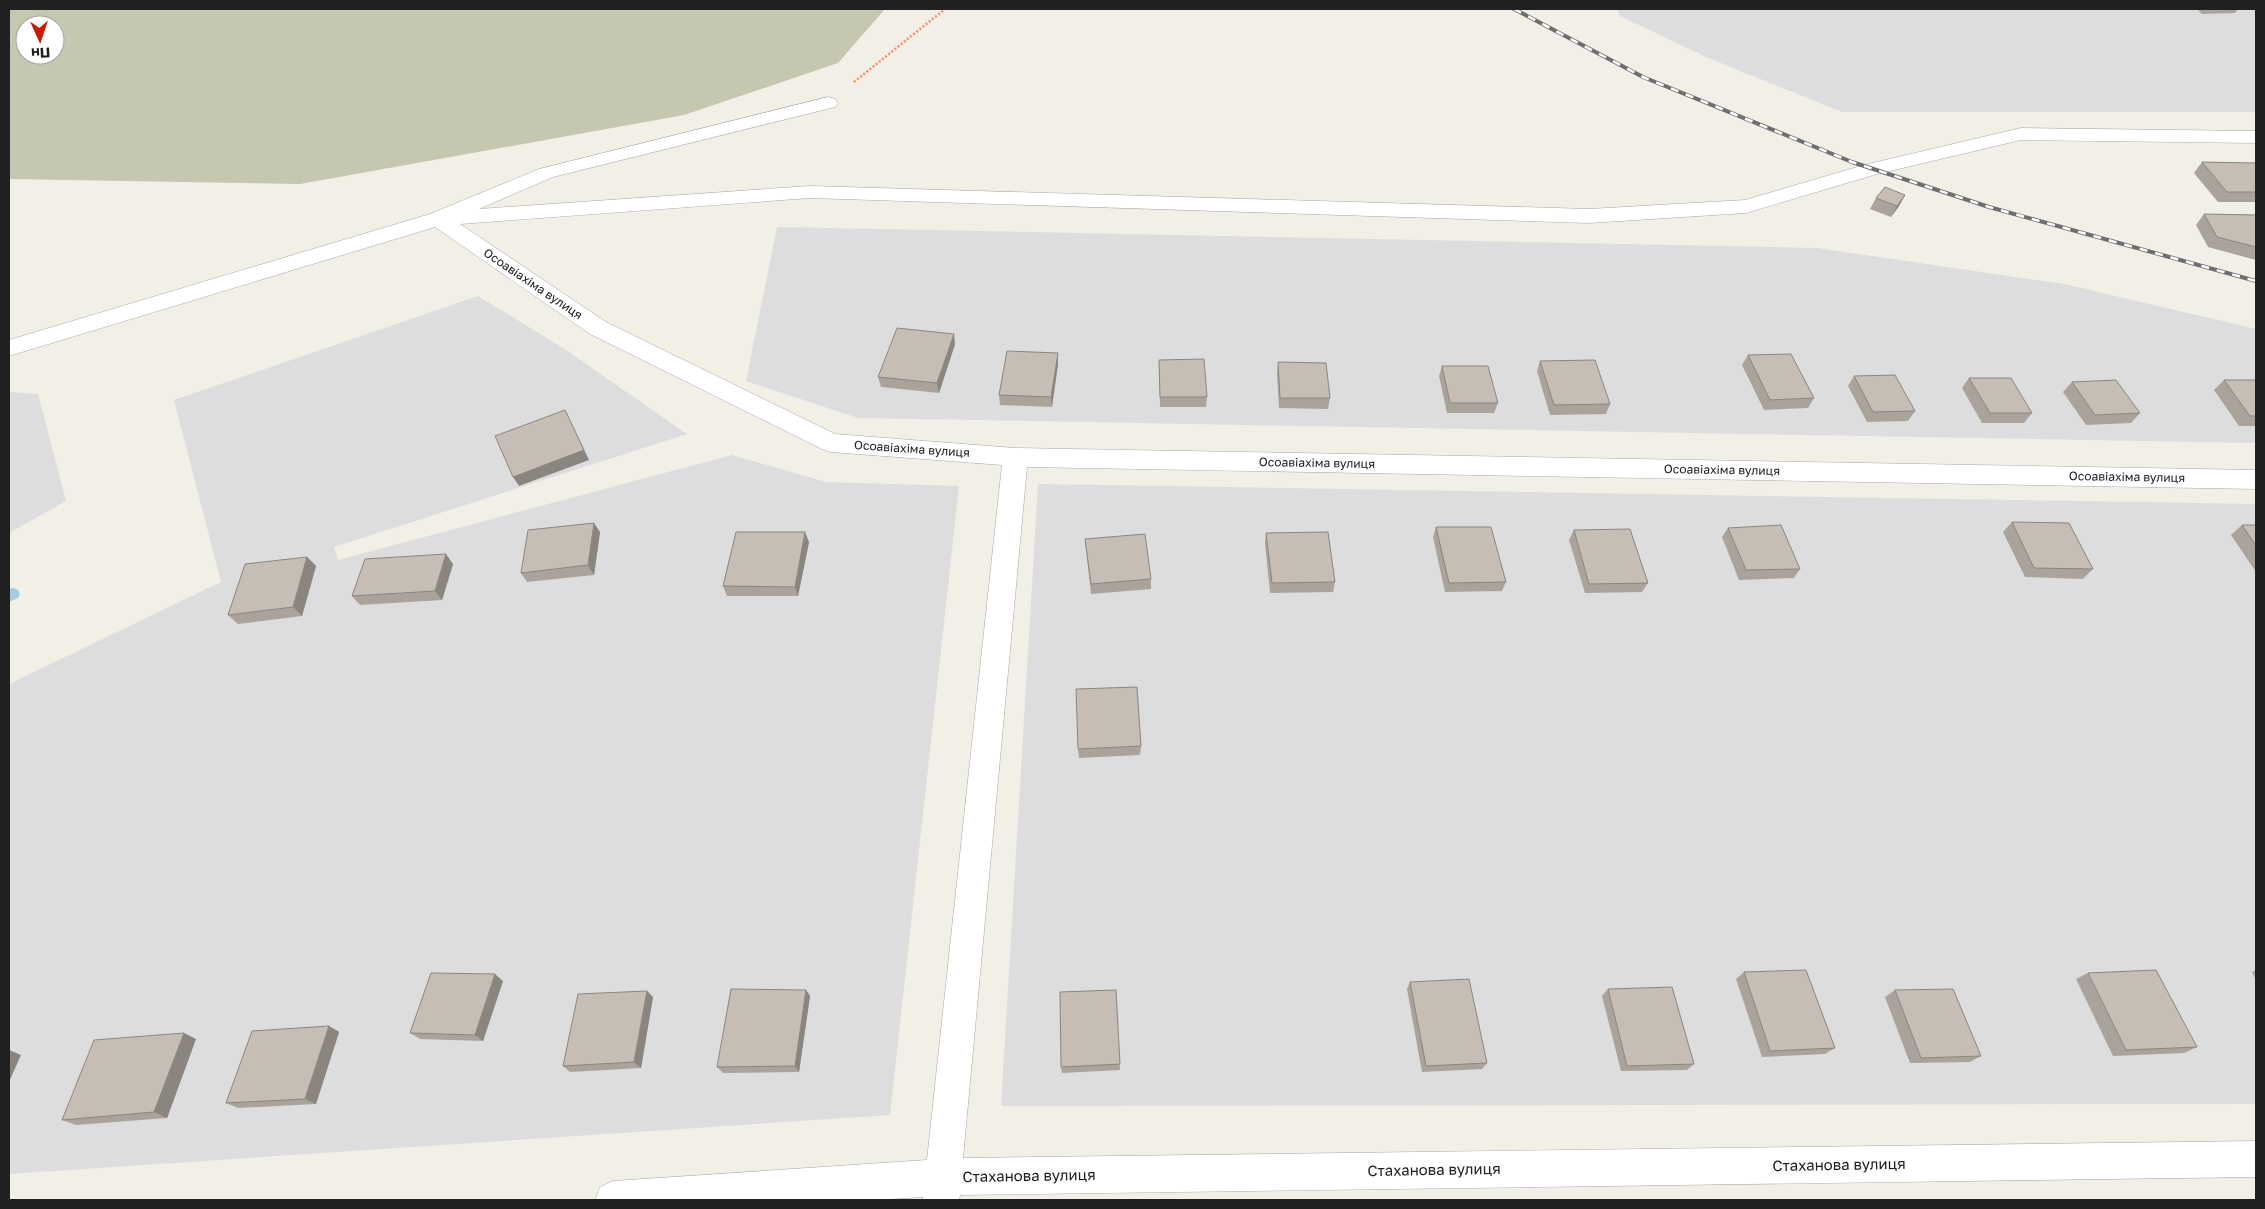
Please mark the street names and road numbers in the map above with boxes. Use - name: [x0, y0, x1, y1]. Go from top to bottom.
- street label: Осоавіахіма вулиця: [481, 245, 586, 322]
- street label: Осоавіахіма вулиця: [854, 437, 971, 460]
- street label: Осоавіахіма вулиця: [1259, 454, 1375, 471]
- street label: Осоавіахіма вулиця: [1664, 461, 1780, 478]
- street label: Осоавіахіма вулиця: [2069, 468, 2185, 485]
- street label: Стаханова вулиця: [1772, 1154, 1906, 1174]
- street label: Стаханова вулиця: [1367, 1159, 1501, 1179]
- street label: Стаханова вулиця: [962, 1165, 1096, 1185]

